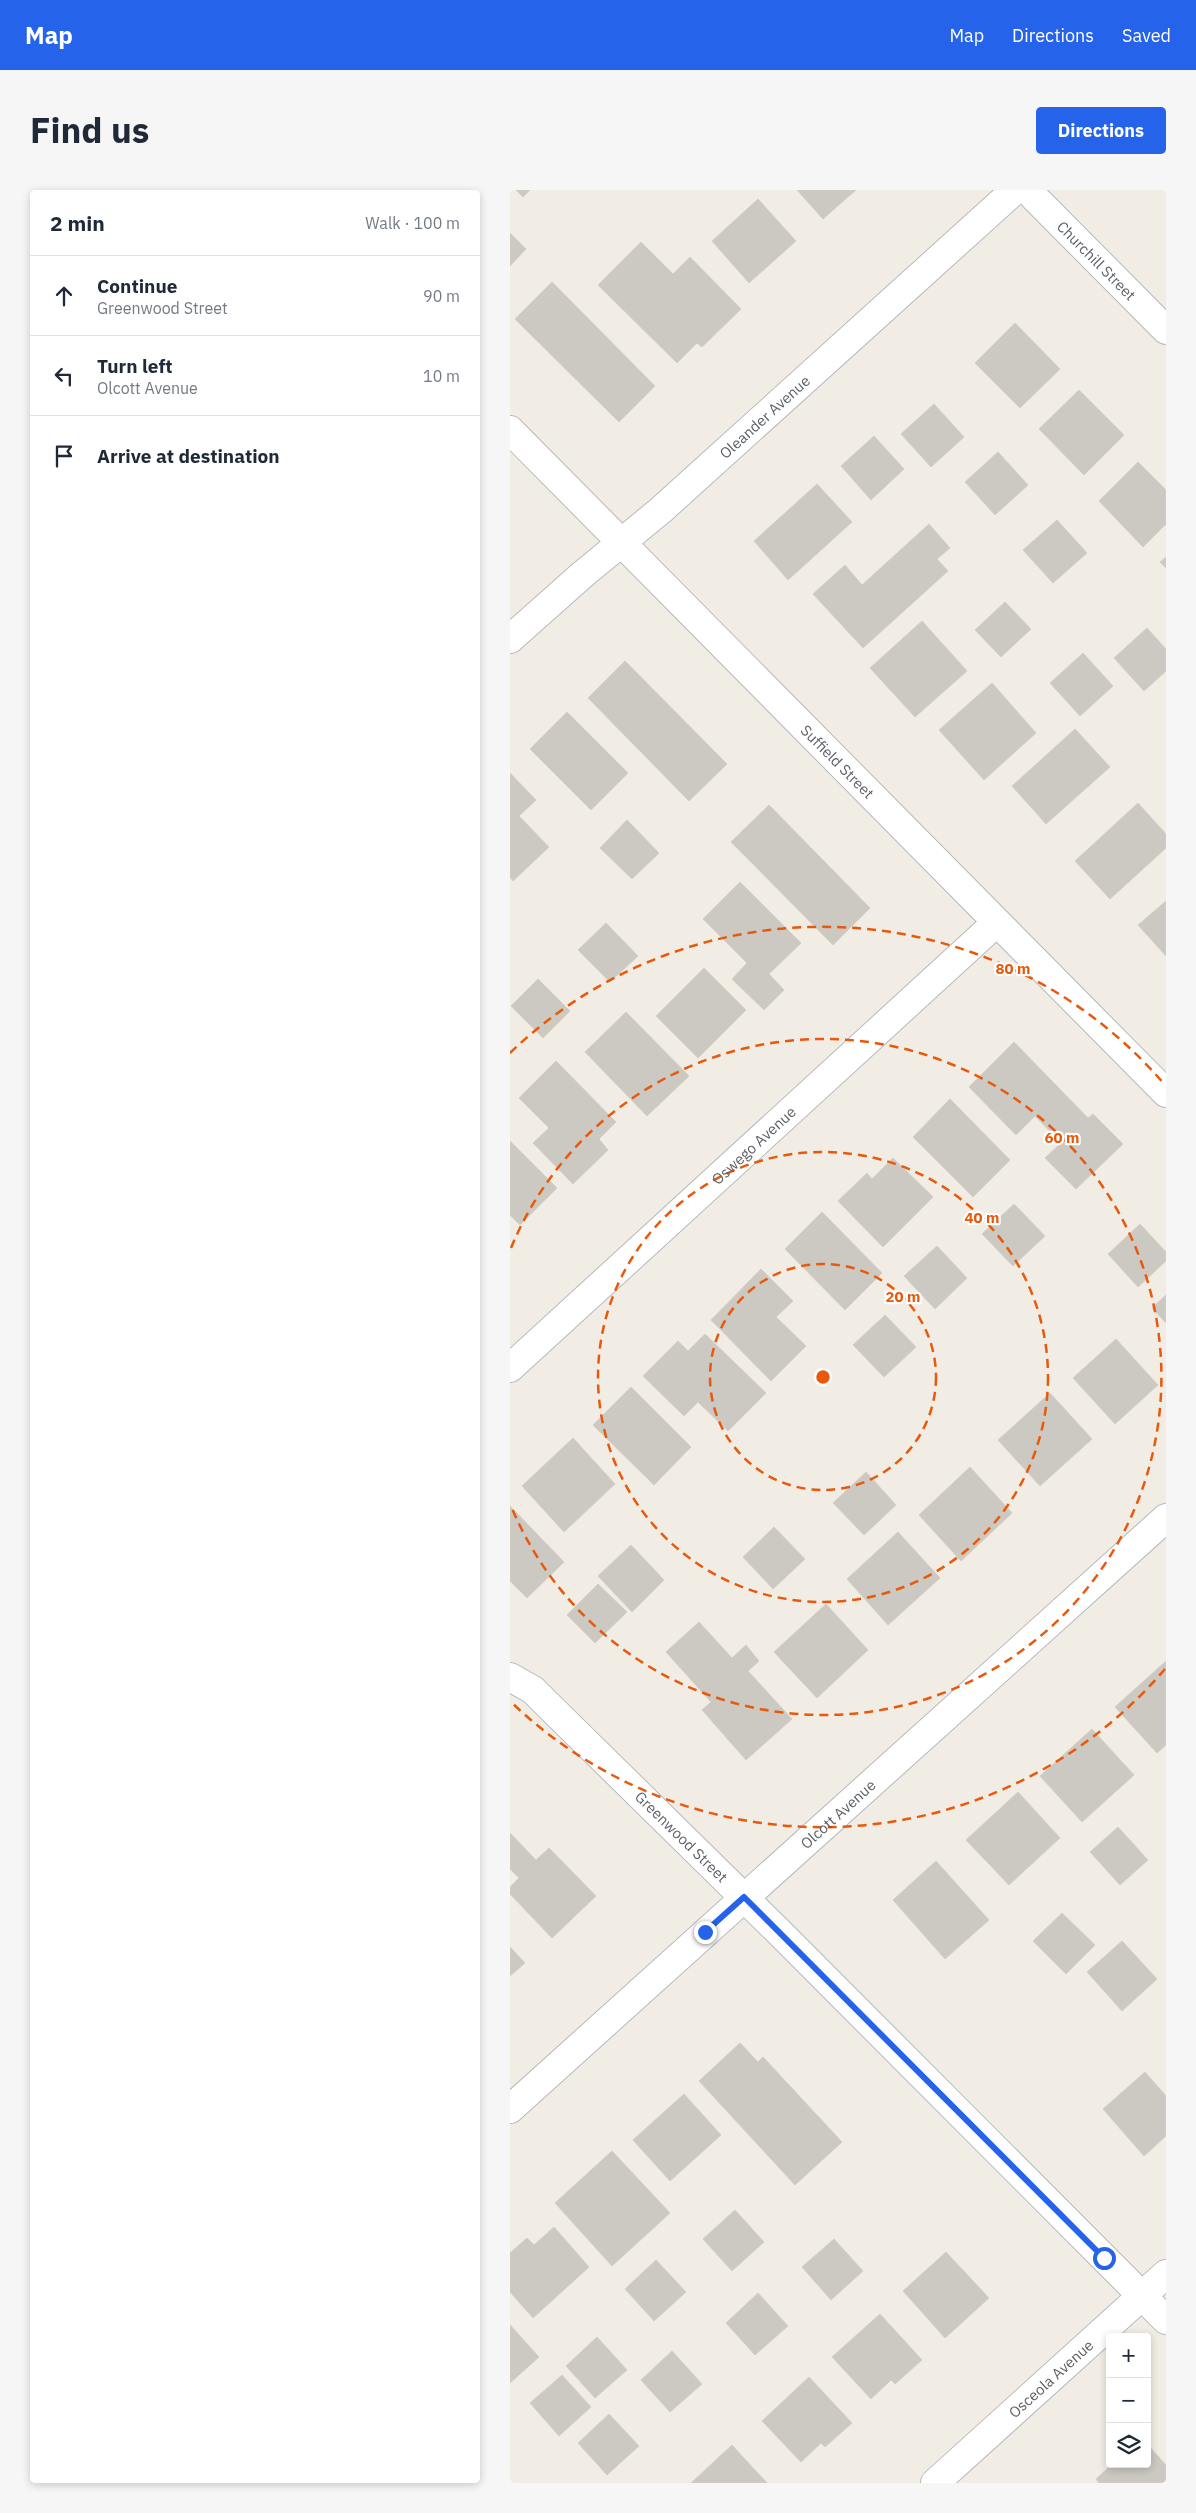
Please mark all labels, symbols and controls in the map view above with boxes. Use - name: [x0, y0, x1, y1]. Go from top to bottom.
- text: Map: [25, 19, 73, 51]
- text: Map: [949, 24, 984, 47]
- text: Directions: [1012, 24, 1094, 47]
- text: Saved: [1122, 24, 1171, 47]
- text: Find us: [30, 107, 149, 153]
- button: Directions: [1036, 107, 1166, 154]
- text: 2 min: [50, 209, 105, 237]
- text: Walk · 100 m: [365, 213, 460, 233]
- street label: Churchill Street: [1053, 216, 1140, 304]
- text: Continue: [97, 274, 177, 298]
- icon: ahead: [50, 282, 78, 310]
- text: 90 m: [423, 286, 460, 306]
- text: Greenwood Street: [97, 298, 228, 318]
- text: Turn left: [97, 354, 173, 378]
- icon: left: [50, 362, 78, 390]
- text: 10 m: [423, 366, 460, 386]
- street label: Oleander Avenue: [715, 371, 814, 462]
- text: Olcott Avenue: [97, 378, 198, 398]
- icon: arrive: [50, 442, 78, 470]
- text: Arrive at destination: [97, 444, 280, 468]
- street label: Suffield Street: [797, 720, 878, 802]
- text: 80 m: [996, 959, 1030, 978]
- street label: Oswego Avenue: [707, 1102, 799, 1188]
- text: 60 m: [1045, 1128, 1079, 1147]
- text: 40 m: [965, 1208, 999, 1227]
- text: 20 m: [886, 1287, 920, 1306]
- centre of rings: [814, 1368, 832, 1386]
- street label: Olcott Avenue: [796, 1775, 879, 1853]
- street label: Greenwood Street: [631, 1787, 732, 1886]
- route end: [694, 1921, 717, 1944]
- route start: [1093, 2247, 1116, 2270]
- map controls: [1106, 2333, 1151, 2468]
- button: +: [1106, 2333, 1151, 2378]
- street label: Osceola Avenue: [1004, 2335, 1097, 2422]
- button: −: [1106, 2378, 1151, 2423]
- button: layers: [1106, 2423, 1151, 2468]

